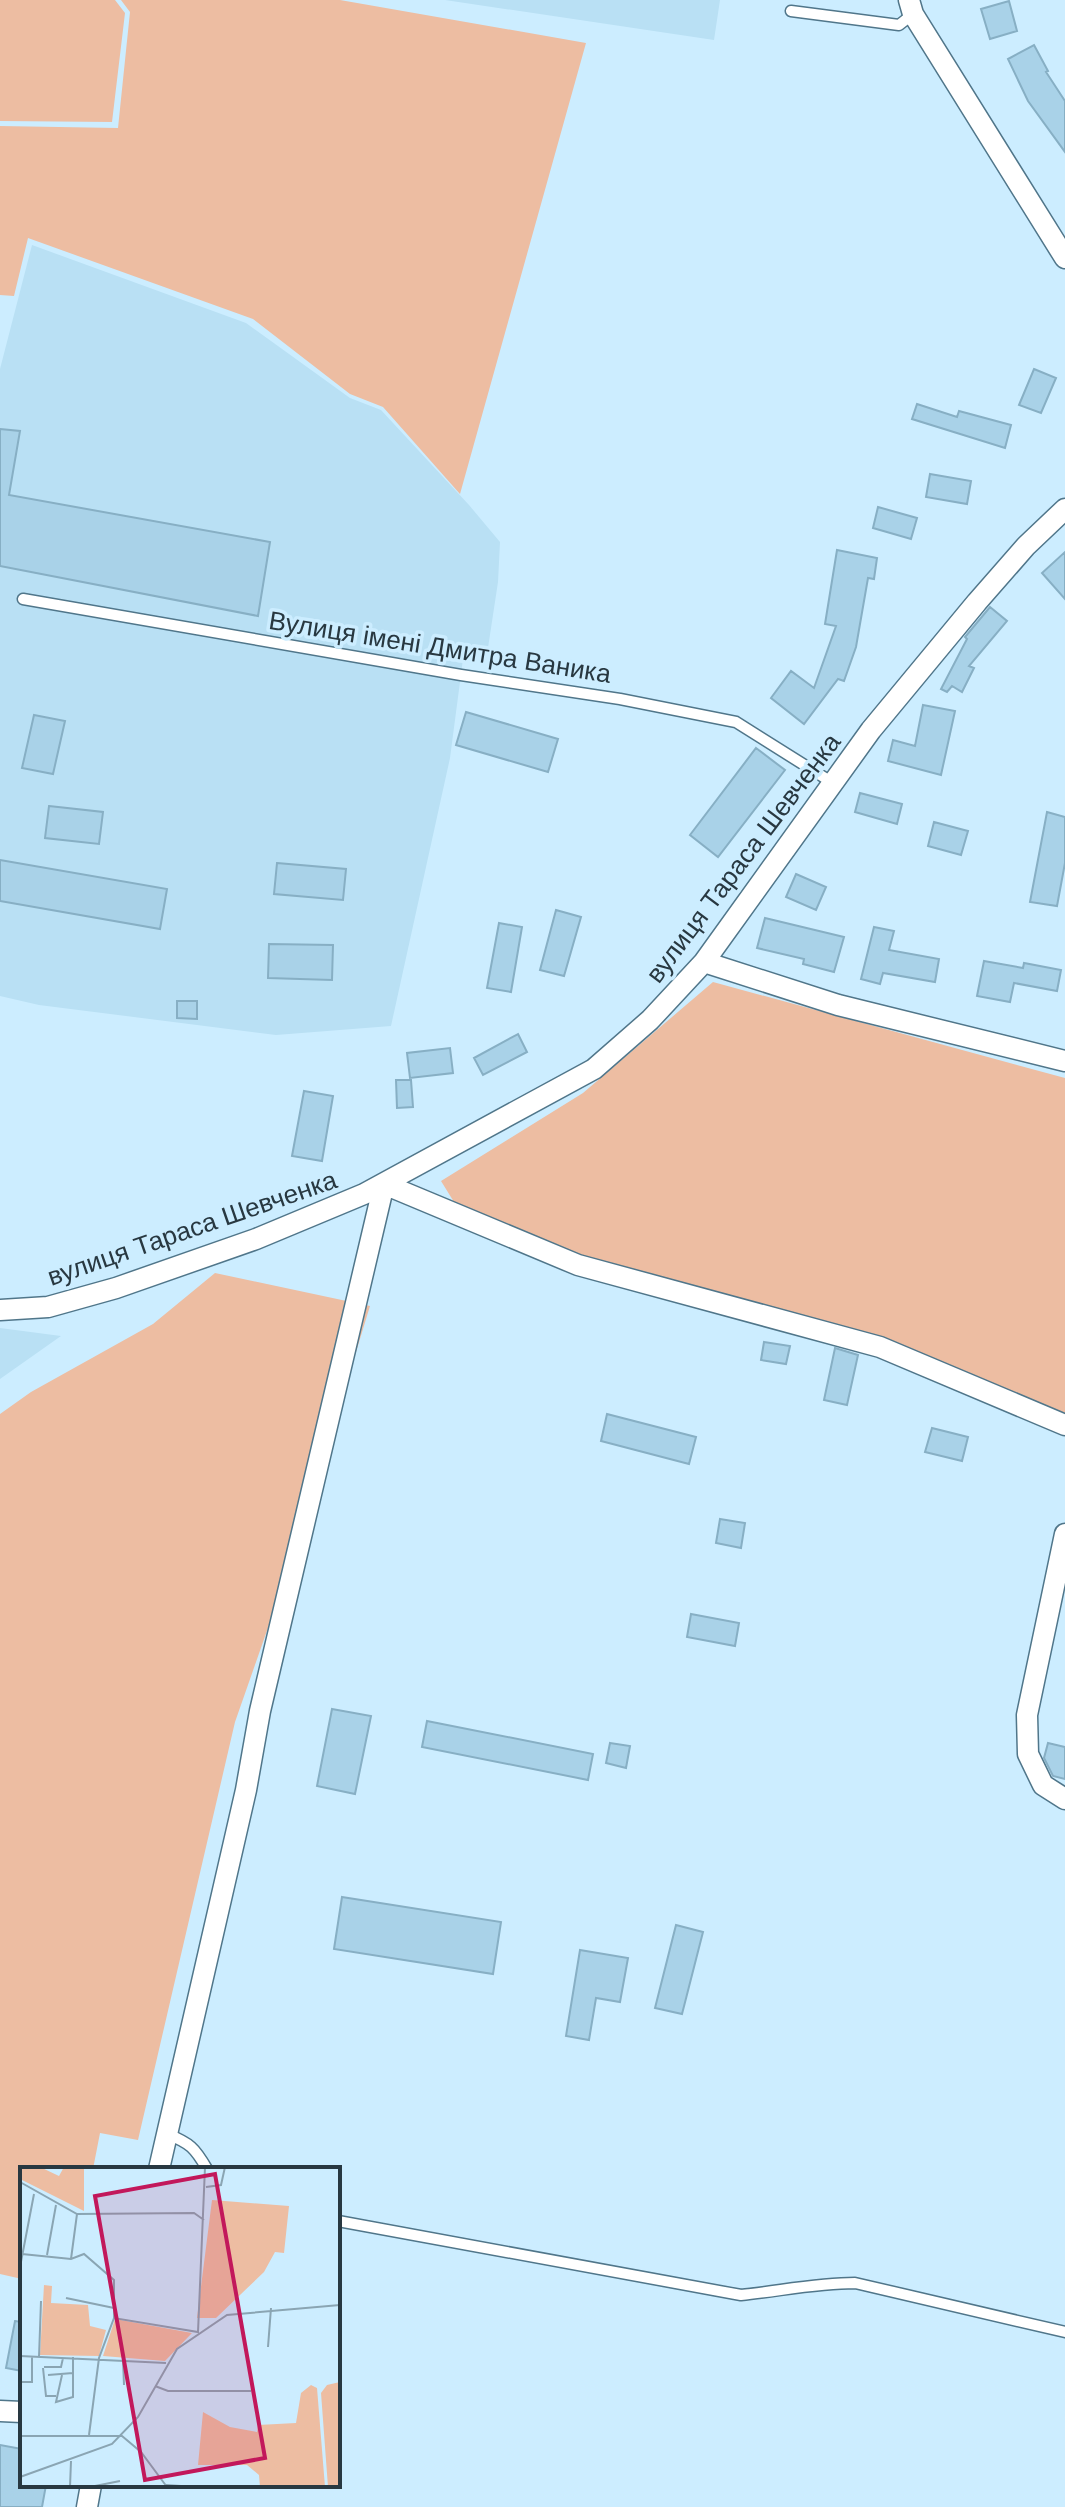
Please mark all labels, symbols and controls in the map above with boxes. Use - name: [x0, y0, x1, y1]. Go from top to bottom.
- street label: Вулиця імені Дмитра Ваника: [267, 605, 614, 689]
- street label: вулиця Тараса Шевченка: [640, 727, 847, 988]
- street label: вулиця Тараса Шевченка: [43, 1164, 341, 1292]
- inset map: [20, 2167, 340, 2487]

